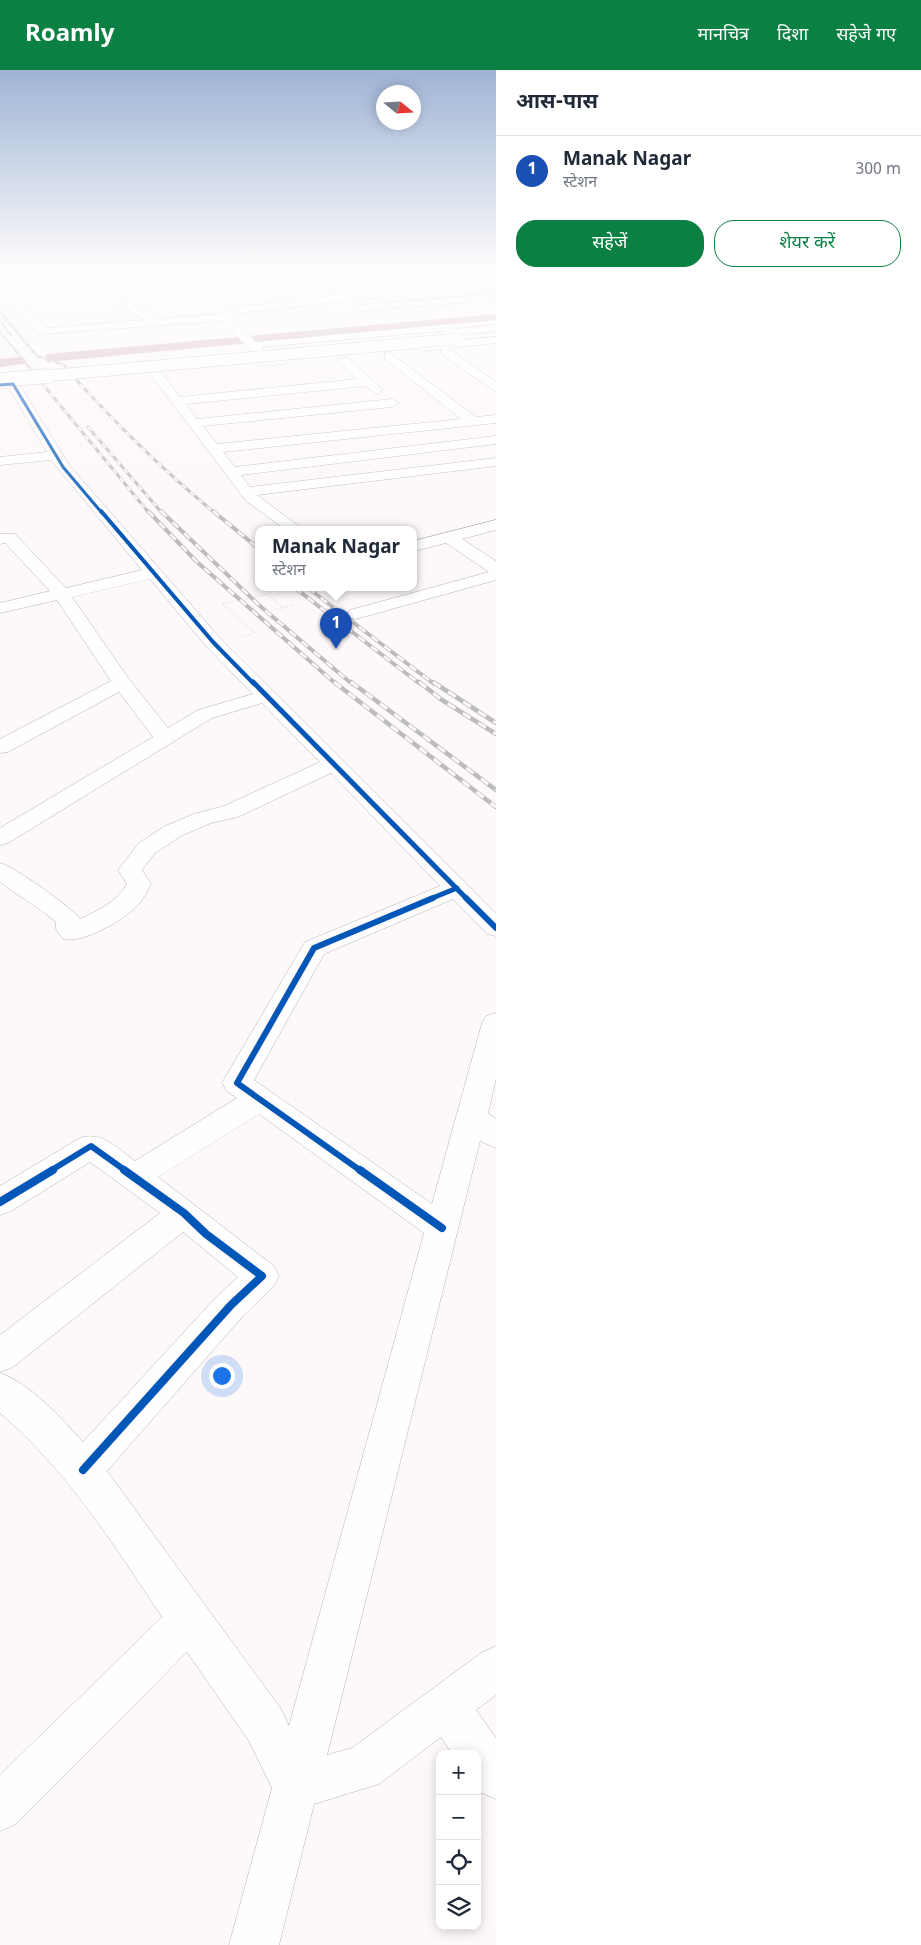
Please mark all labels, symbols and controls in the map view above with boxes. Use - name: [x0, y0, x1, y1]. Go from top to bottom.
- text: Roamly: [25, 19, 114, 51]
- text: मानचित्र: [698, 24, 749, 47]
- text: दिशा: [777, 24, 808, 47]
- text: सहेजे गए: [836, 24, 896, 47]
- north arrow: [376, 85, 421, 130]
- text: आस-पास: [516, 89, 598, 117]
- text: Manak Nagar: [563, 148, 691, 173]
- text: 1: [527, 160, 537, 181]
- text: 300 m: [855, 160, 901, 181]
- text: स्टेशन: [563, 173, 597, 194]
- button: सहेजें: [516, 220, 704, 267]
- button: शेयर करें: [714, 220, 901, 267]
- popup: [255, 526, 417, 591]
- text: Manak Nagar: [272, 536, 400, 561]
- text: स्टेशन: [272, 561, 306, 582]
- pin: 1: [320, 608, 352, 649]
- your location: [209, 1363, 235, 1389]
- map controls: [436, 1750, 481, 1930]
- button: +: [436, 1750, 481, 1795]
- button: −: [436, 1795, 481, 1840]
- button: locate: [436, 1840, 481, 1885]
- button: layers: [436, 1885, 481, 1930]

